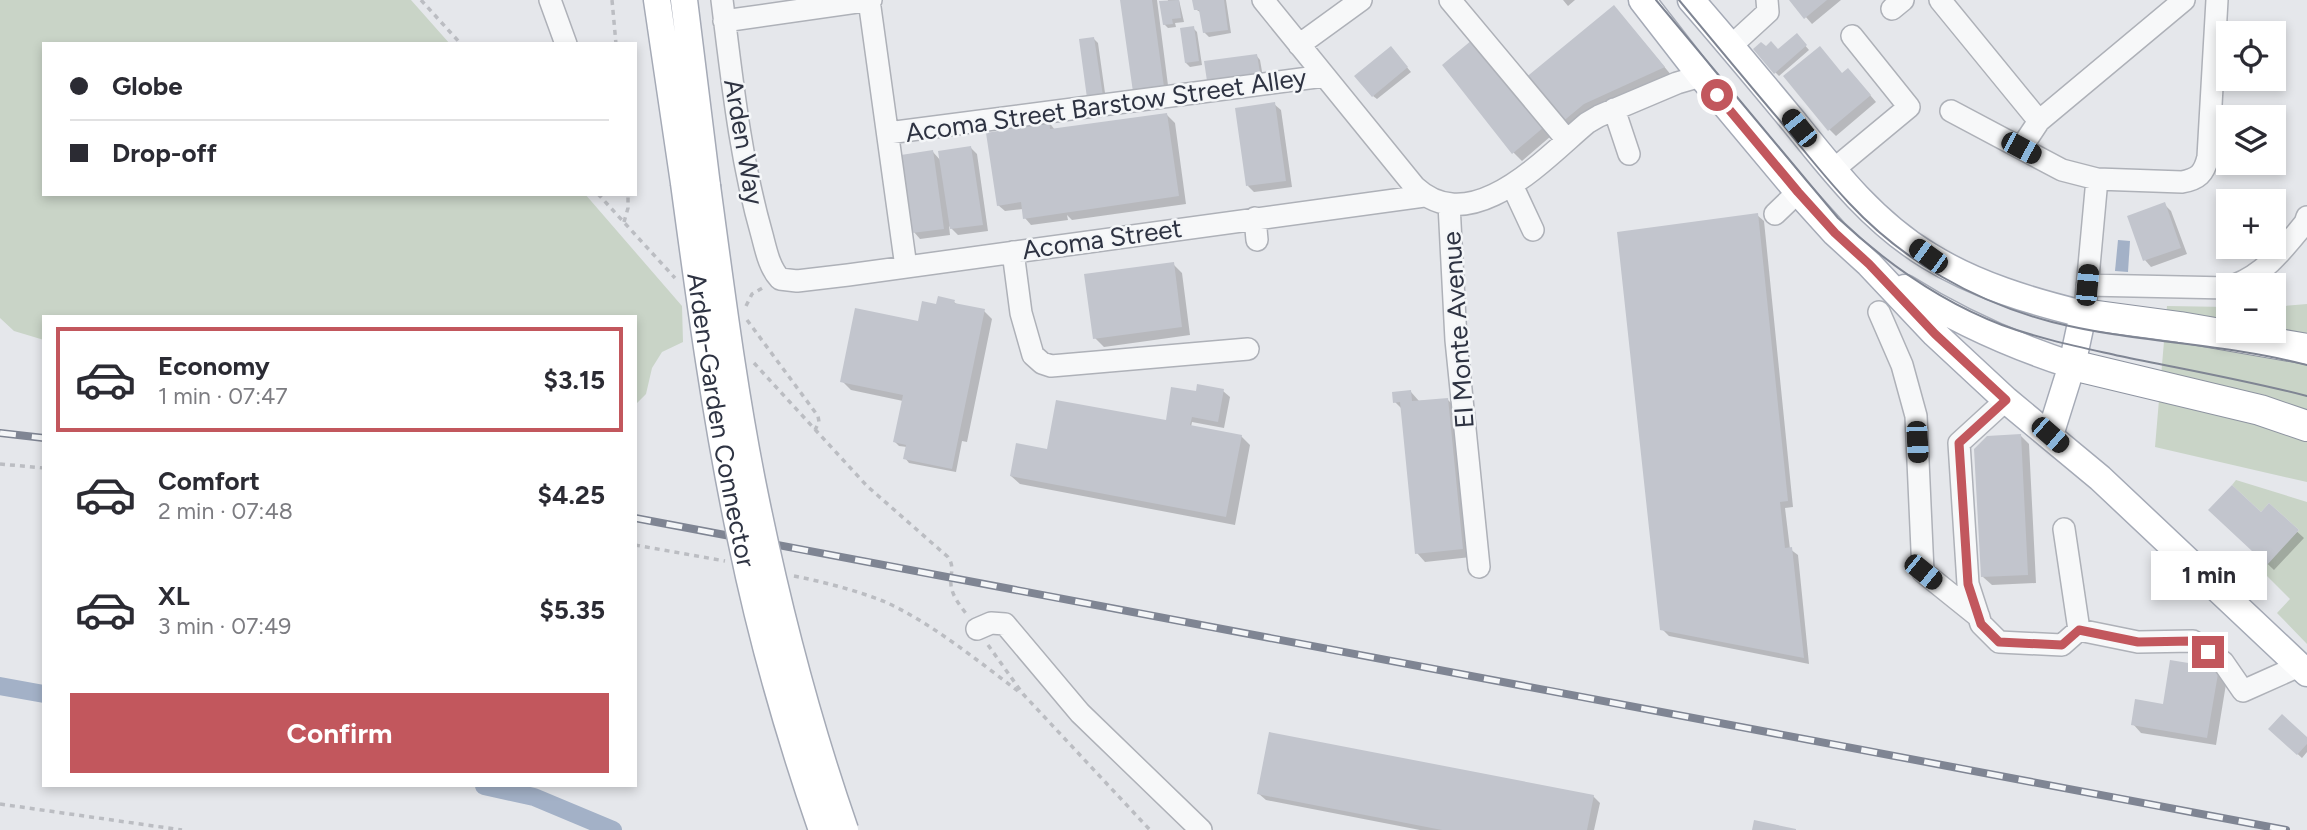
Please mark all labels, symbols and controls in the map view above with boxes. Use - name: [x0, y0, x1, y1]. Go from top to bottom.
- map controls: [2216, 21, 2286, 343]
- button: locate: [2216, 21, 2286, 91]
- street label: Acoma Street Barstow Street Alley: [903, 61, 1309, 149]
- text: Globe: [112, 70, 183, 102]
- street label: Arden Way: [717, 76, 771, 208]
- route start: [1701, 79, 1733, 111]
- car: [1778, 105, 1821, 151]
- button: layers: [2216, 105, 2286, 175]
- car: [1998, 129, 2045, 167]
- text: Drop-off: [112, 137, 217, 169]
- button: +: [2216, 189, 2286, 259]
- street label: Acoma Street: [1020, 212, 1184, 266]
- street label: El Monte Avenue: [1435, 230, 1481, 430]
- car: [1905, 235, 1952, 277]
- car: [2075, 263, 2100, 307]
- street label: Arden-Garden Connector: [680, 271, 763, 570]
- button: −: [2216, 273, 2286, 343]
- icon: car: [74, 348, 137, 411]
- text: Economy: [158, 350, 270, 382]
- text: $3.15: [544, 364, 605, 396]
- text: 1 min · 07:47: [158, 382, 288, 410]
- car: [2028, 413, 2073, 457]
- car: [1906, 420, 1929, 464]
- icon: car: [74, 463, 137, 526]
- text: Comfort: [158, 465, 260, 497]
- text: $4.25: [538, 479, 605, 511]
- text: 2 min · 07:48: [158, 497, 293, 525]
- callout: 1 min: [2150, 550, 2266, 600]
- car: [1901, 551, 1946, 593]
- text: 1 min: [2182, 561, 2236, 589]
- icon: car: [74, 578, 137, 641]
- text: XL: [158, 580, 190, 612]
- text: $5.35: [539, 594, 605, 626]
- text: 3 min · 07:49: [158, 612, 291, 640]
- route end: [2192, 636, 2224, 668]
- button: Confirm: [70, 693, 609, 773]

